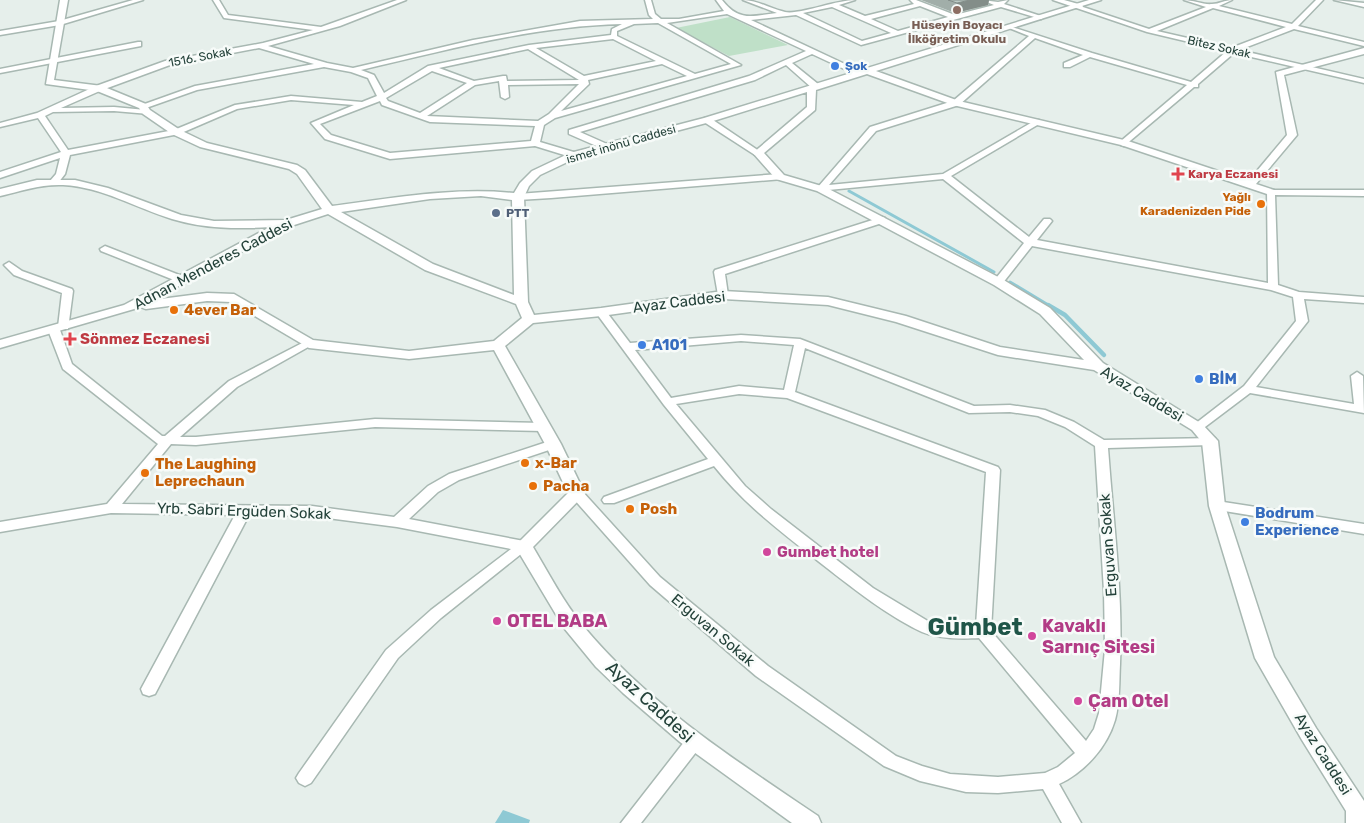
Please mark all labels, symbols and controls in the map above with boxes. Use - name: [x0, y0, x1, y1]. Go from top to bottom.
- marker: Hüseyin Boyacı İlköğretim Okulu: [951, 4, 963, 16]
- place label: Hüseyin Boyacı İlköğretim Okulu: [908, 18, 1006, 46]
- street label: Bitez Sokak: [1186, 33, 1253, 61]
- street label: 1516. Sokak: [167, 44, 233, 70]
- place label: Şok: [845, 59, 867, 73]
- marker: Şok: [829, 60, 841, 72]
- street label: ismet inönü Caddesi: [565, 122, 677, 166]
- place label: Karya Eczanesi: [1188, 167, 1278, 181]
- marker: Karya Eczanesi: [1172, 168, 1184, 180]
- place label: Yağlı Karadenizden Pide: [1140, 190, 1251, 218]
- marker: Yağlı Karadenizden Pide: [1255, 198, 1267, 210]
- place label: PTT: [506, 206, 530, 220]
- marker: PTT: [490, 207, 502, 219]
- street label: Adnan Menderes Caddesi: [131, 215, 295, 313]
- street label: Ayaz Caddesi: [632, 287, 726, 317]
- place label: 4ever Bar: [184, 301, 257, 319]
- marker: 4ever Bar: [168, 304, 180, 316]
- place label: Sönmez Eczanesi: [80, 330, 210, 348]
- marker: Sönmez Eczanesi: [64, 333, 76, 345]
- place label: A101: [652, 336, 687, 354]
- marker: A101: [636, 339, 648, 351]
- street label: Ayaz Caddesi: [1098, 362, 1186, 426]
- place label: BİM: [1209, 370, 1237, 388]
- marker: BİM: [1193, 373, 1205, 385]
- place label: x-Bar: [535, 454, 577, 472]
- place label: The Laughing Leprechaun: [155, 455, 256, 490]
- marker: x-Bar: [519, 457, 531, 469]
- marker: The Laughing Leprechaun: [139, 467, 151, 479]
- place label: Pacha: [543, 477, 589, 495]
- marker: Pacha: [527, 480, 539, 492]
- street label: Erguvan Sokak: [1095, 493, 1121, 597]
- street label: Yrb. Sabri Ergüden Sokak: [157, 499, 332, 523]
- place label: Posh: [640, 500, 677, 518]
- marker: Posh: [624, 503, 636, 515]
- place label: Bodrum Experience: [1255, 504, 1339, 539]
- marker: Bodrum Experience: [1239, 516, 1251, 528]
- place label: Gumbet hotel: [777, 543, 879, 561]
- marker: Gumbet hotel: [761, 546, 773, 558]
- street label: Erguvan Sokak: [668, 590, 759, 670]
- place label: OTEL BABA: [507, 610, 607, 632]
- district label: Gümbet: [927, 613, 1023, 641]
- marker: OTEL BABA: [491, 615, 503, 627]
- place label: Kavaklı Sarnıç Sitesi: [1042, 615, 1155, 658]
- marker: Kavaklı Sarnıç Sitesi: [1026, 630, 1038, 642]
- street label: Ayaz Caddesi: [601, 657, 699, 747]
- place label: Çam Otel: [1088, 690, 1169, 712]
- marker: Çam Otel: [1072, 695, 1084, 707]
- street label: Ayaz Caddesi: [1291, 710, 1355, 798]

